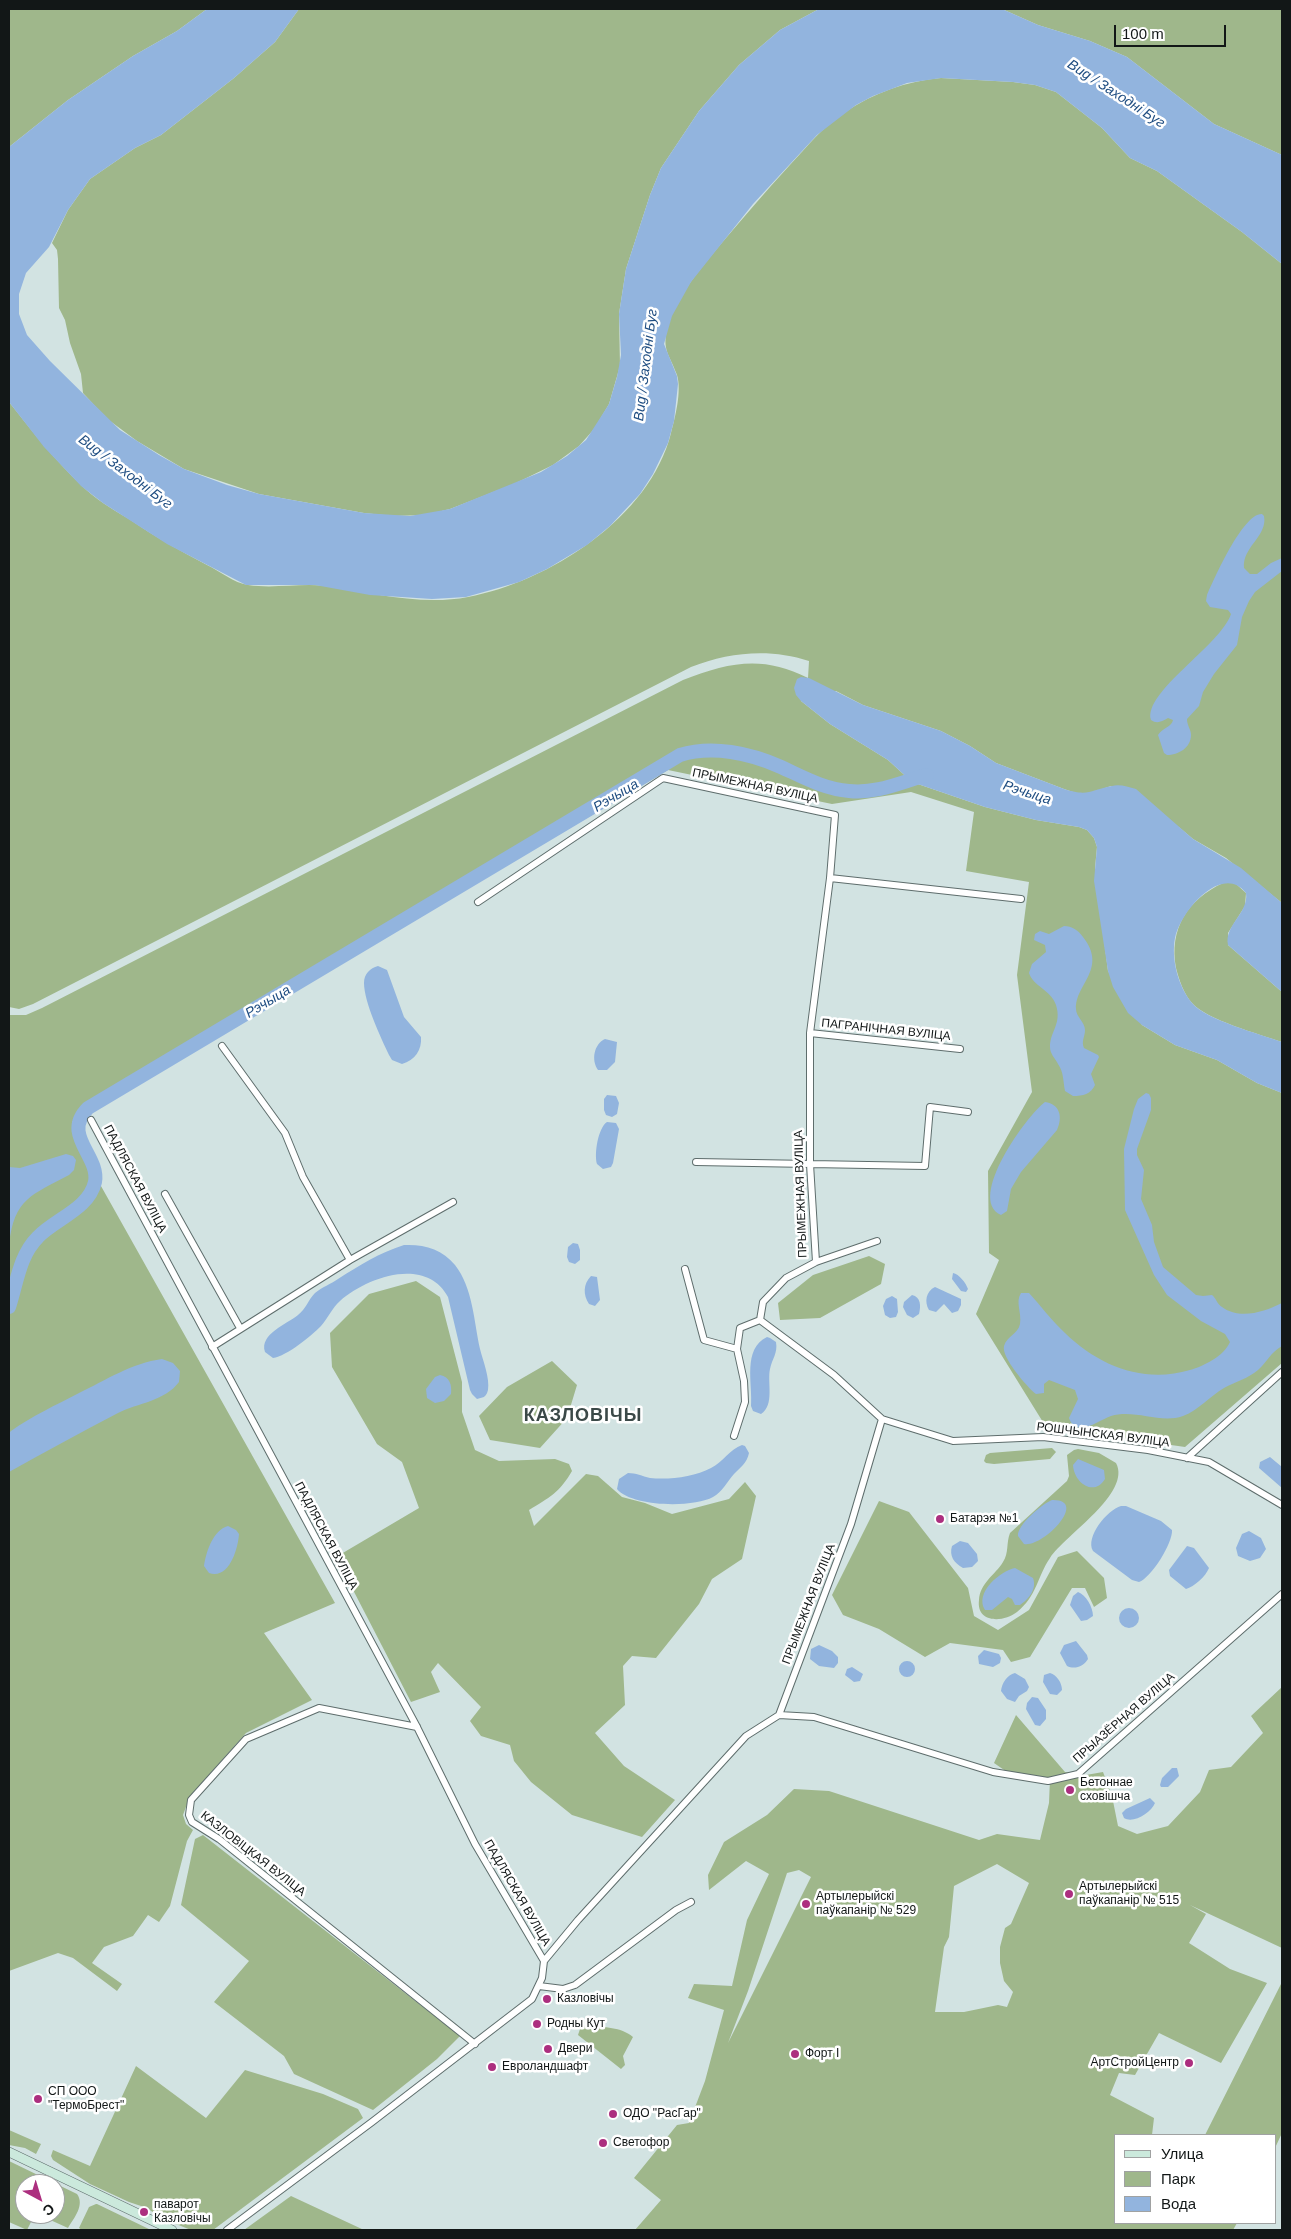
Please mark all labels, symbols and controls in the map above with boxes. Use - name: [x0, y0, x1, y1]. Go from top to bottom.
- scale bar: [1116, 15, 1228, 47]
- text: 100 m: [1122, 25, 1164, 42]
- water label: Bug / Заходні Буг: [1064, 56, 1168, 132]
- water label: Bug / Заходні Буг: [631, 308, 661, 422]
- water label: Bug / Заходні Буг: [75, 431, 175, 513]
- street label: ПРЫМЕЖНАЯ ВУЛІЦА: [691, 766, 819, 806]
- water label: Рэчыца: [590, 776, 642, 816]
- water label: Рэчыца: [1001, 777, 1053, 809]
- water label: Рэчыца: [242, 982, 294, 1022]
- street label: ПАГРАНІЧНАЯ ВУЛІЦА: [821, 1016, 951, 1044]
- street label: ПАДЛЯСКАЯ ВУЛІЦА: [100, 1123, 170, 1235]
- street label: ПРЫМЕЖНАЯ ВУЛІЦА: [792, 1130, 810, 1258]
- district label: КАЗЛОВІЧЫ: [523, 1405, 643, 1427]
- street label: РОШЧЫНСКАЯ ВУЛІЦА: [1036, 1420, 1170, 1450]
- street label: ПАДЛЯСКАЯ ВУЛІЦА: [291, 1480, 361, 1592]
- place label: Батарэя №1: [950, 1512, 1018, 1526]
- marker: Батарэя №1: [934, 1513, 946, 1525]
- street label: ПРЫМЕЖНАЯ ВУЛІЦА: [779, 1542, 839, 1666]
- street label: ПРЫАЗЁРНАЯ ВУЛІЦА: [1070, 1670, 1178, 1766]
- place label: Бетоннае сховішча: [1080, 1776, 1133, 1804]
- marker: Бетоннае сховішча: [1064, 1784, 1076, 1796]
- street label: КАЗЛОВІЦКАЯ ВУЛІЦА: [198, 1809, 308, 1899]
- street label: ПАДЛЯСКАЯ ВУЛІЦА: [481, 1837, 553, 1949]
- place label: Артылерыйскі паўкапанір № 515: [1079, 1880, 1179, 1908]
- marker: Артылерыйскі паўкапанір № 515: [1063, 1888, 1075, 1900]
- place label: Артылерыйскі паўкапанір № 529: [816, 1890, 916, 1918]
- marker: Артылерыйскі паўкапанір № 529: [800, 1898, 812, 1910]
- place label: Казловічы: [557, 1992, 614, 2006]
- marker: Казловічы: [541, 1993, 553, 2005]
- place label: Родны Кут: [547, 2017, 605, 2031]
- marker: Родны Кут: [531, 2018, 543, 2030]
- place label: Двери: [558, 2042, 592, 2056]
- marker: Двери: [542, 2043, 554, 2055]
- place label: Форт I: [805, 2047, 839, 2061]
- marker: Форт I: [789, 2048, 801, 2060]
- place label: АртСтройЦентр: [1091, 2056, 1179, 2070]
- marker: АртСтройЦентр: [1183, 2057, 1195, 2069]
- place label: Евроландшафт: [502, 2060, 588, 2074]
- marker: Евроландшафт: [486, 2061, 498, 2073]
- place label: СП ООО "ТермоБрест": [48, 2085, 124, 2113]
- marker: СП ООО "ТермоБрест": [32, 2093, 44, 2105]
- place label: ОДО "РасГар": [623, 2107, 701, 2121]
- marker: ОДО "РасГар": [607, 2108, 619, 2120]
- legend: [1114, 2134, 1276, 2224]
- place label: Светофор: [613, 2136, 669, 2150]
- marker: Светофор: [597, 2137, 609, 2149]
- text: Улица: [1161, 2145, 1204, 2162]
- text: Парк: [1161, 2170, 1195, 2187]
- north arrow: [15, 2174, 65, 2224]
- text: Вода: [1161, 2195, 1196, 2212]
- place label: паварот Казловічы: [154, 2198, 211, 2226]
- text: С: [40, 2200, 58, 2219]
- marker: паварот Казловічы: [138, 2206, 150, 2218]

